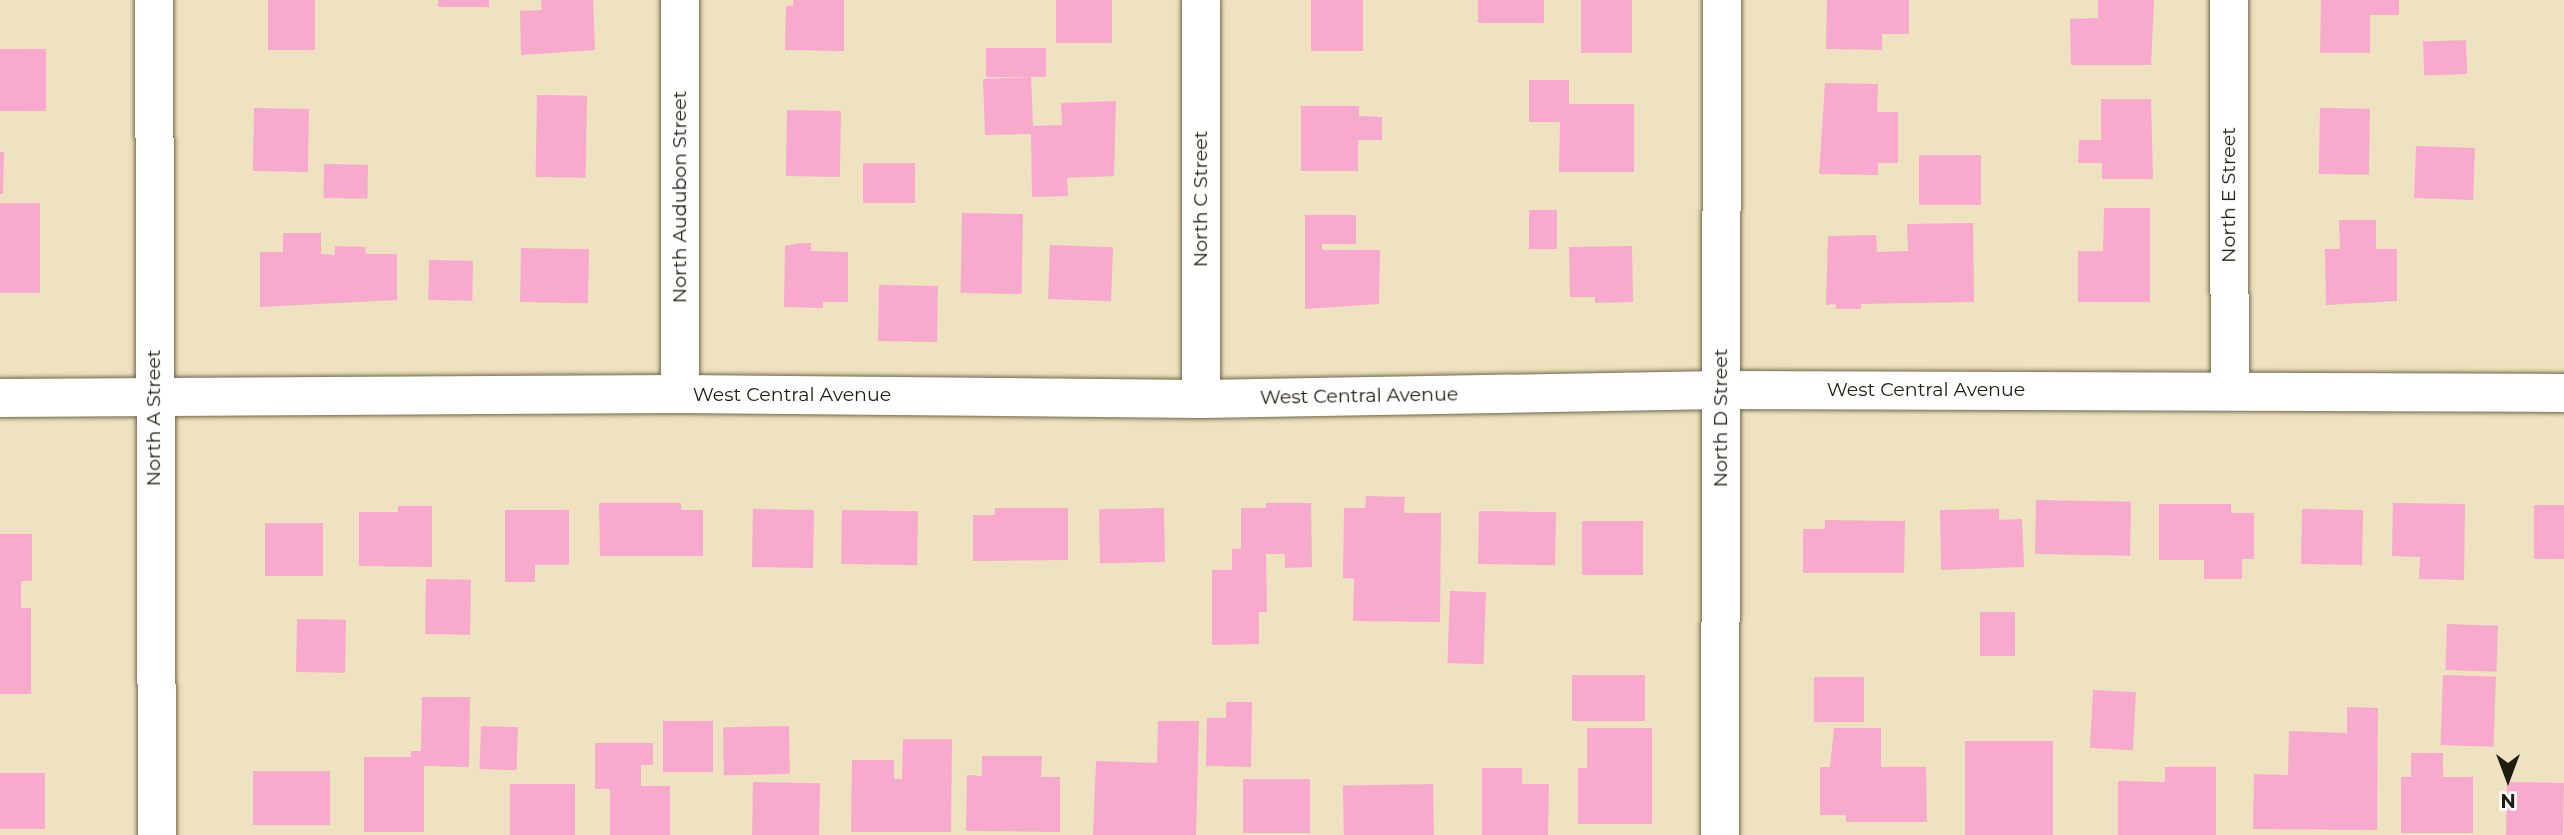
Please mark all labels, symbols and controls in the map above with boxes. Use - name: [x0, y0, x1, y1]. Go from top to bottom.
- street label: North Audubon Street: [669, 91, 691, 303]
- street label: North E Street: [2218, 127, 2240, 263]
- street label: North C Street: [1190, 131, 1212, 267]
- street label: North D Street: [1710, 349, 1732, 487]
- street label: North A Street: [143, 350, 165, 486]
- street label: West Central Avenue: [1827, 379, 2025, 401]
- street label: West Central Avenue: [1260, 383, 1458, 409]
- street label: West Central Avenue: [693, 384, 891, 406]
- north arrow: [2473, 744, 2543, 814]
- text: N: [2500, 789, 2516, 812]

